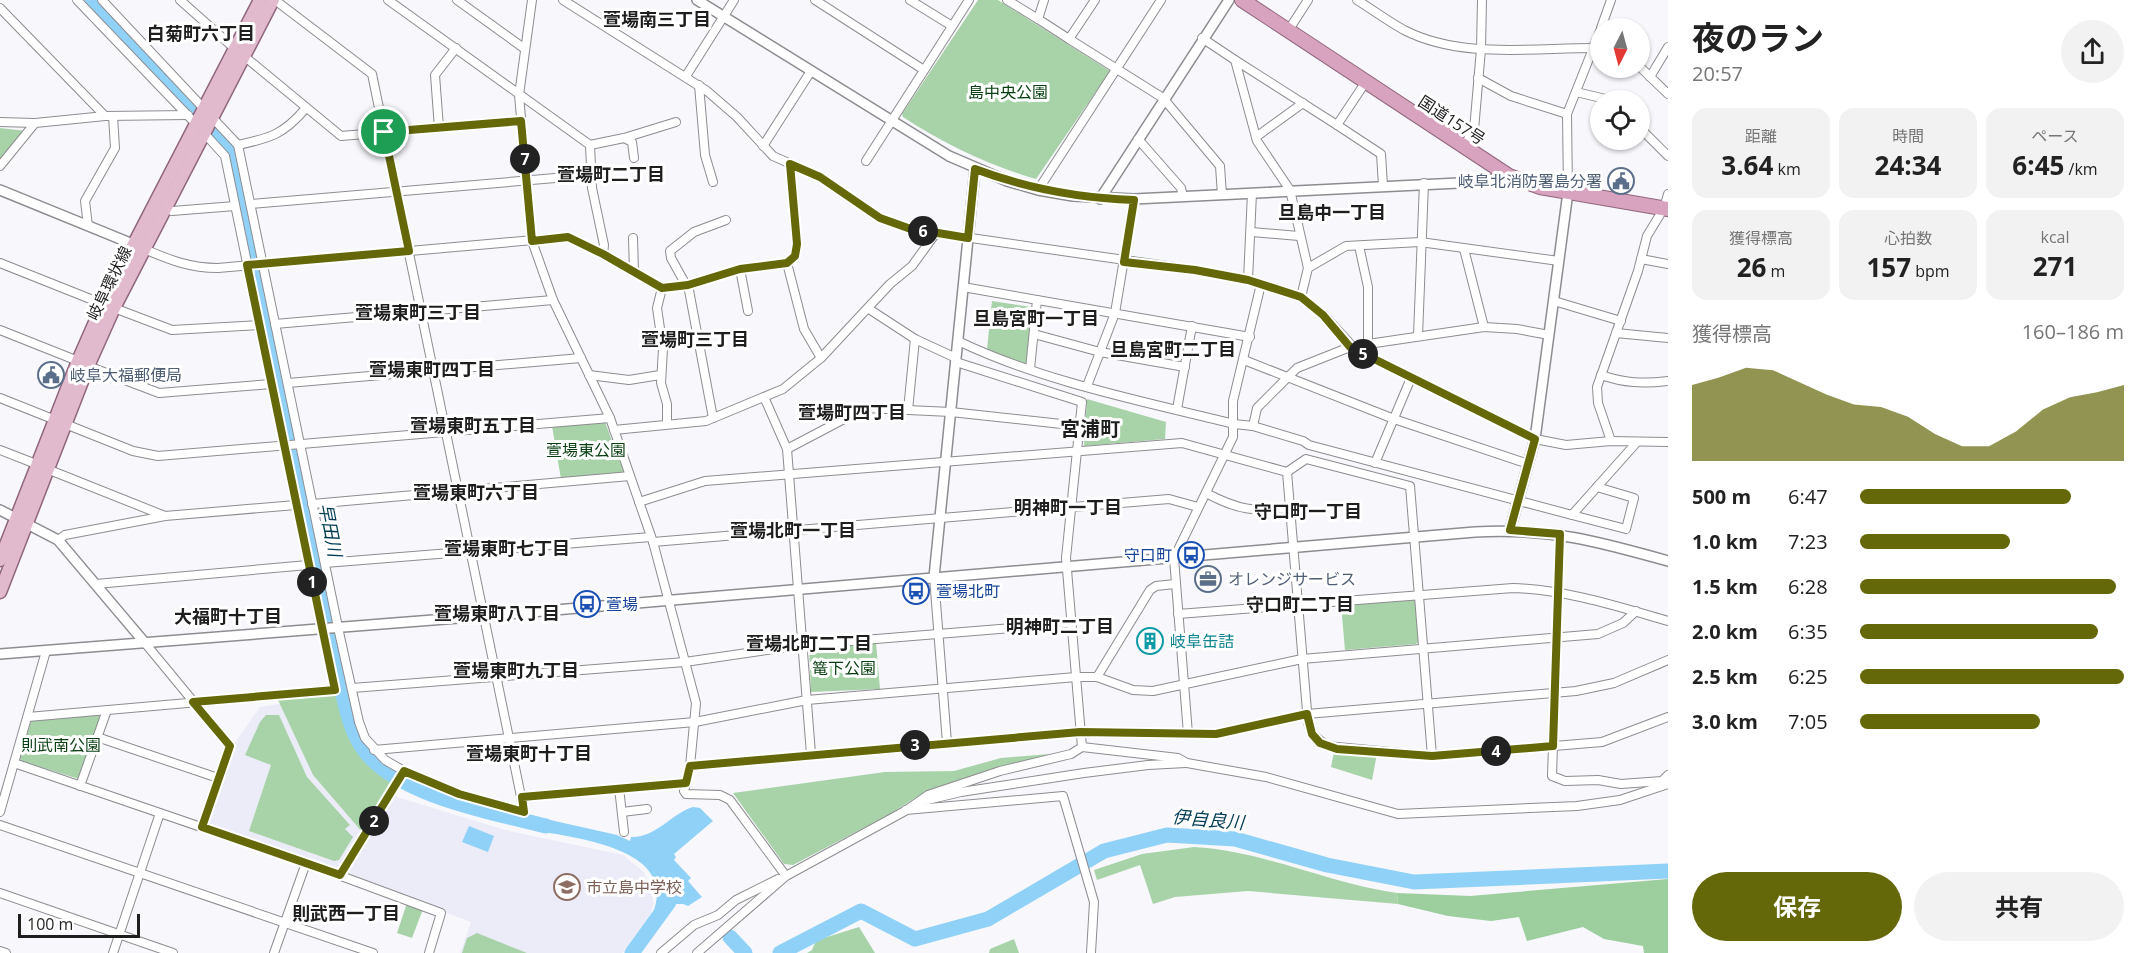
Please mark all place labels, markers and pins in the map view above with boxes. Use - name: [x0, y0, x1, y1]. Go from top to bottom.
- pin: [358, 106, 409, 157]
- pin: 7: [510, 144, 540, 174]
- public building icon: 岐阜北消防署島分署: [1606, 166, 1636, 196]
- place label: 岐阜北消防署島分署: [1458, 170, 1602, 192]
- pin: 6: [908, 216, 938, 246]
- pin: 5: [1348, 339, 1378, 369]
- public building icon: 岐阜大福郵便局: [36, 360, 66, 390]
- place label: 岐阜大福郵便局: [70, 364, 182, 386]
- bus stop icon: 守口町: [1176, 540, 1206, 570]
- place label: 守口町: [1124, 544, 1172, 566]
- office icon: オレンジサービス: [1193, 564, 1223, 594]
- pin: 1: [297, 567, 327, 597]
- place label: オレンジサービス: [1228, 568, 1356, 590]
- bus stop icon: 萱場北町: [901, 576, 931, 606]
- place label: 萱場北町: [936, 580, 1000, 602]
- bus stop icon: 萱場: [572, 589, 602, 619]
- place label: 萱場: [606, 593, 638, 615]
- building icon: 岐阜缶詰: [1135, 626, 1165, 656]
- place label: 岐阜缶詰: [1170, 630, 1234, 652]
- pin: 3: [900, 730, 930, 760]
- pin: 4: [1481, 736, 1511, 766]
- pin: 2: [359, 806, 389, 836]
- school or university icon: 市立島中学校: [552, 872, 582, 902]
- place label: 市立島中学校: [586, 876, 682, 898]

